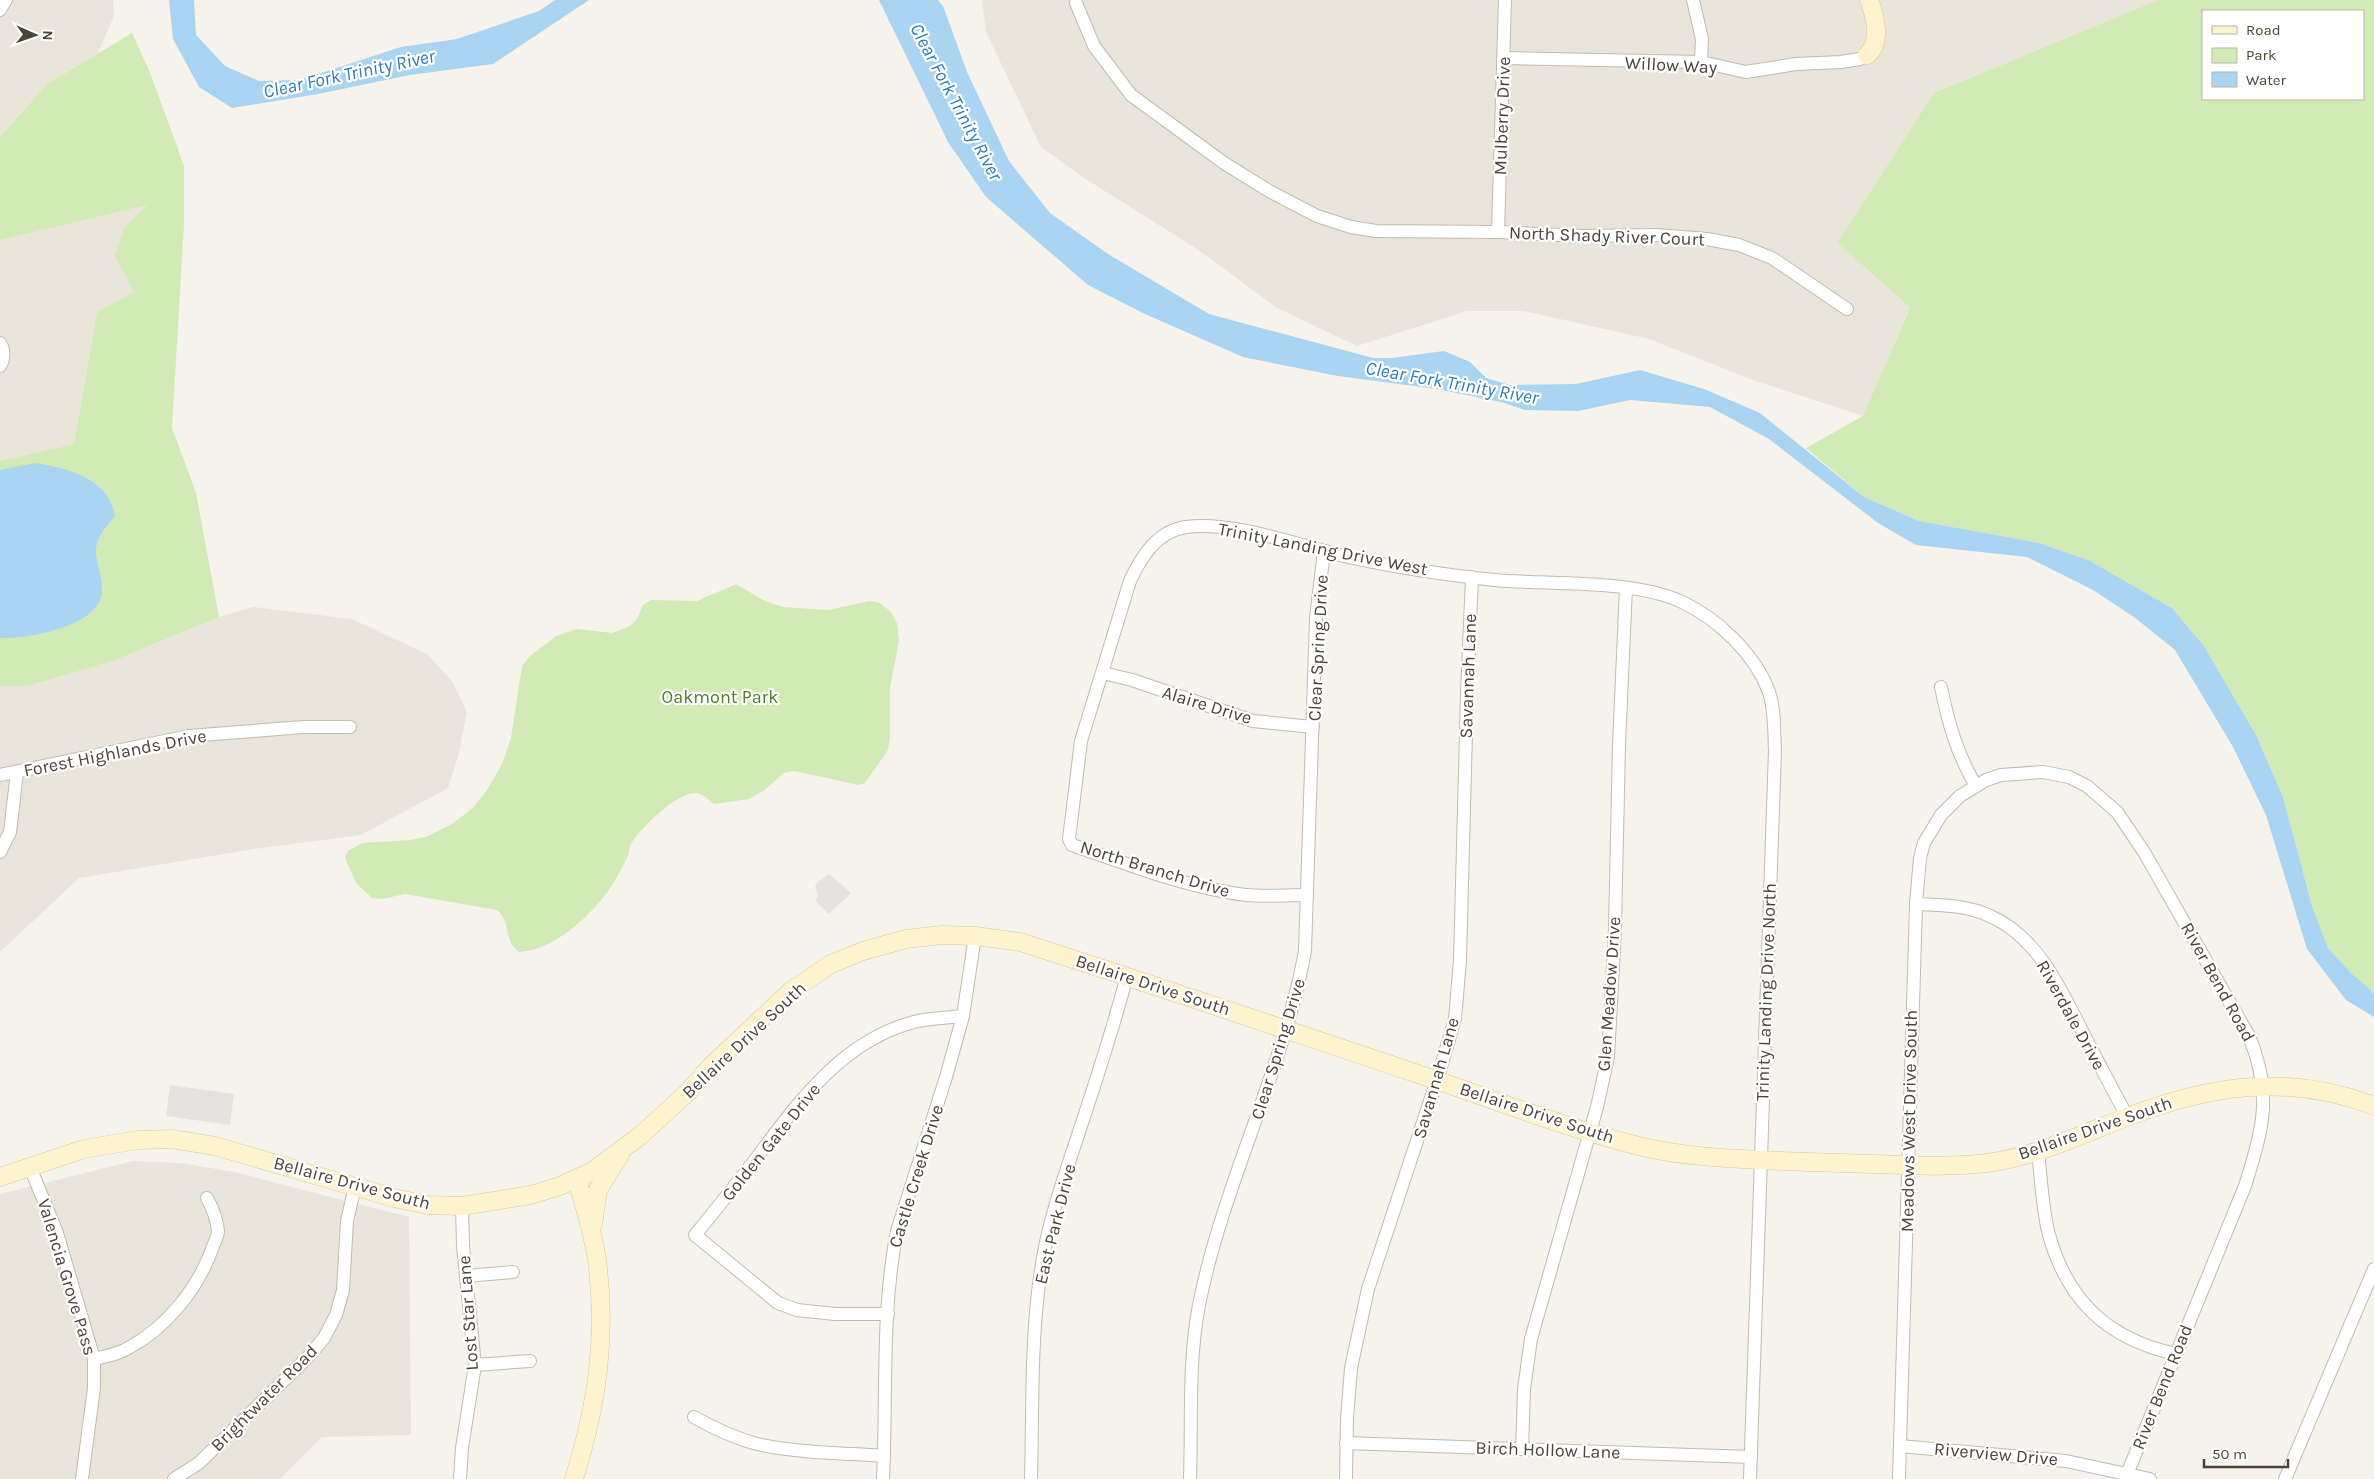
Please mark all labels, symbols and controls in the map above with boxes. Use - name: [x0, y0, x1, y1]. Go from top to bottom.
- north arrow: [10, 10, 60, 60]
- legend: [2202, 10, 2364, 100]
- water label: Clear Fork Trinity River: [905, 20, 1007, 186]
- text: Road: [2246, 21, 2281, 39]
- text: N: [39, 30, 56, 41]
- water label: Clear Fork Trinity River: [261, 45, 438, 103]
- text: Park: [2246, 46, 2276, 64]
- street label: Willow Way: [1624, 52, 1718, 78]
- street label: Mulberry Drive: [1489, 56, 1515, 176]
- text: Water: [2246, 71, 2287, 89]
- street label: North Shady River Court: [1509, 222, 1706, 250]
- water label: Clear Fork Trinity River: [1364, 357, 1542, 409]
- street label: Trinity Landing Drive West: [1216, 518, 1430, 580]
- street label: Clear Spring Drive: [1303, 574, 1333, 722]
- street label: Savannah Lane: [1455, 613, 1481, 739]
- street label: Alaire Drive: [1159, 681, 1255, 729]
- park label: Oakmont Park: [662, 686, 778, 708]
- street label: Forest Highlands Drive: [22, 724, 208, 782]
- street label: North Branch Drive: [1077, 836, 1233, 902]
- street label: Trinity Landing Drive North: [1751, 883, 1781, 1101]
- street label: Glen Meadow Drive: [1593, 916, 1625, 1072]
- street label: River Bend Road: [2176, 918, 2260, 1046]
- street label: Bellaire Drive South: [1073, 950, 1233, 1020]
- street label: Riverdale Drive: [2032, 956, 2110, 1074]
- street label: Clear Spring Drive: [1246, 976, 1310, 1122]
- street label: Bellaire Drive South: [677, 977, 811, 1103]
- street label: Meadows West Drive South: [1896, 1010, 1922, 1232]
- street label: Savannah Lane: [1408, 1015, 1464, 1141]
- street label: Bellaire Drive South: [1457, 1078, 1617, 1148]
- street label: Golden Gate Drive: [717, 1079, 825, 1205]
- street label: Bellaire Drive South: [2015, 1091, 2175, 1165]
- street label: Castle Creek Drive: [884, 1102, 948, 1250]
- street label: Bellaire Drive South: [271, 1151, 433, 1215]
- street label: East Park Drive: [1029, 1161, 1081, 1287]
- street label: Valencia Grove Pass: [33, 1196, 101, 1358]
- street label: Lost Star Lane: [453, 1255, 483, 1371]
- street label: River Bend Road: [2127, 1321, 2197, 1453]
- street label: Brightwater Road: [206, 1340, 322, 1456]
- street label: Birch Hollow Lane: [1475, 1436, 1621, 1464]
- scale bar: [2204, 1436, 2288, 1468]
- street label: Riverview Drive: [1933, 1438, 2059, 1470]
- text: 50 m: [2212, 1445, 2247, 1463]

